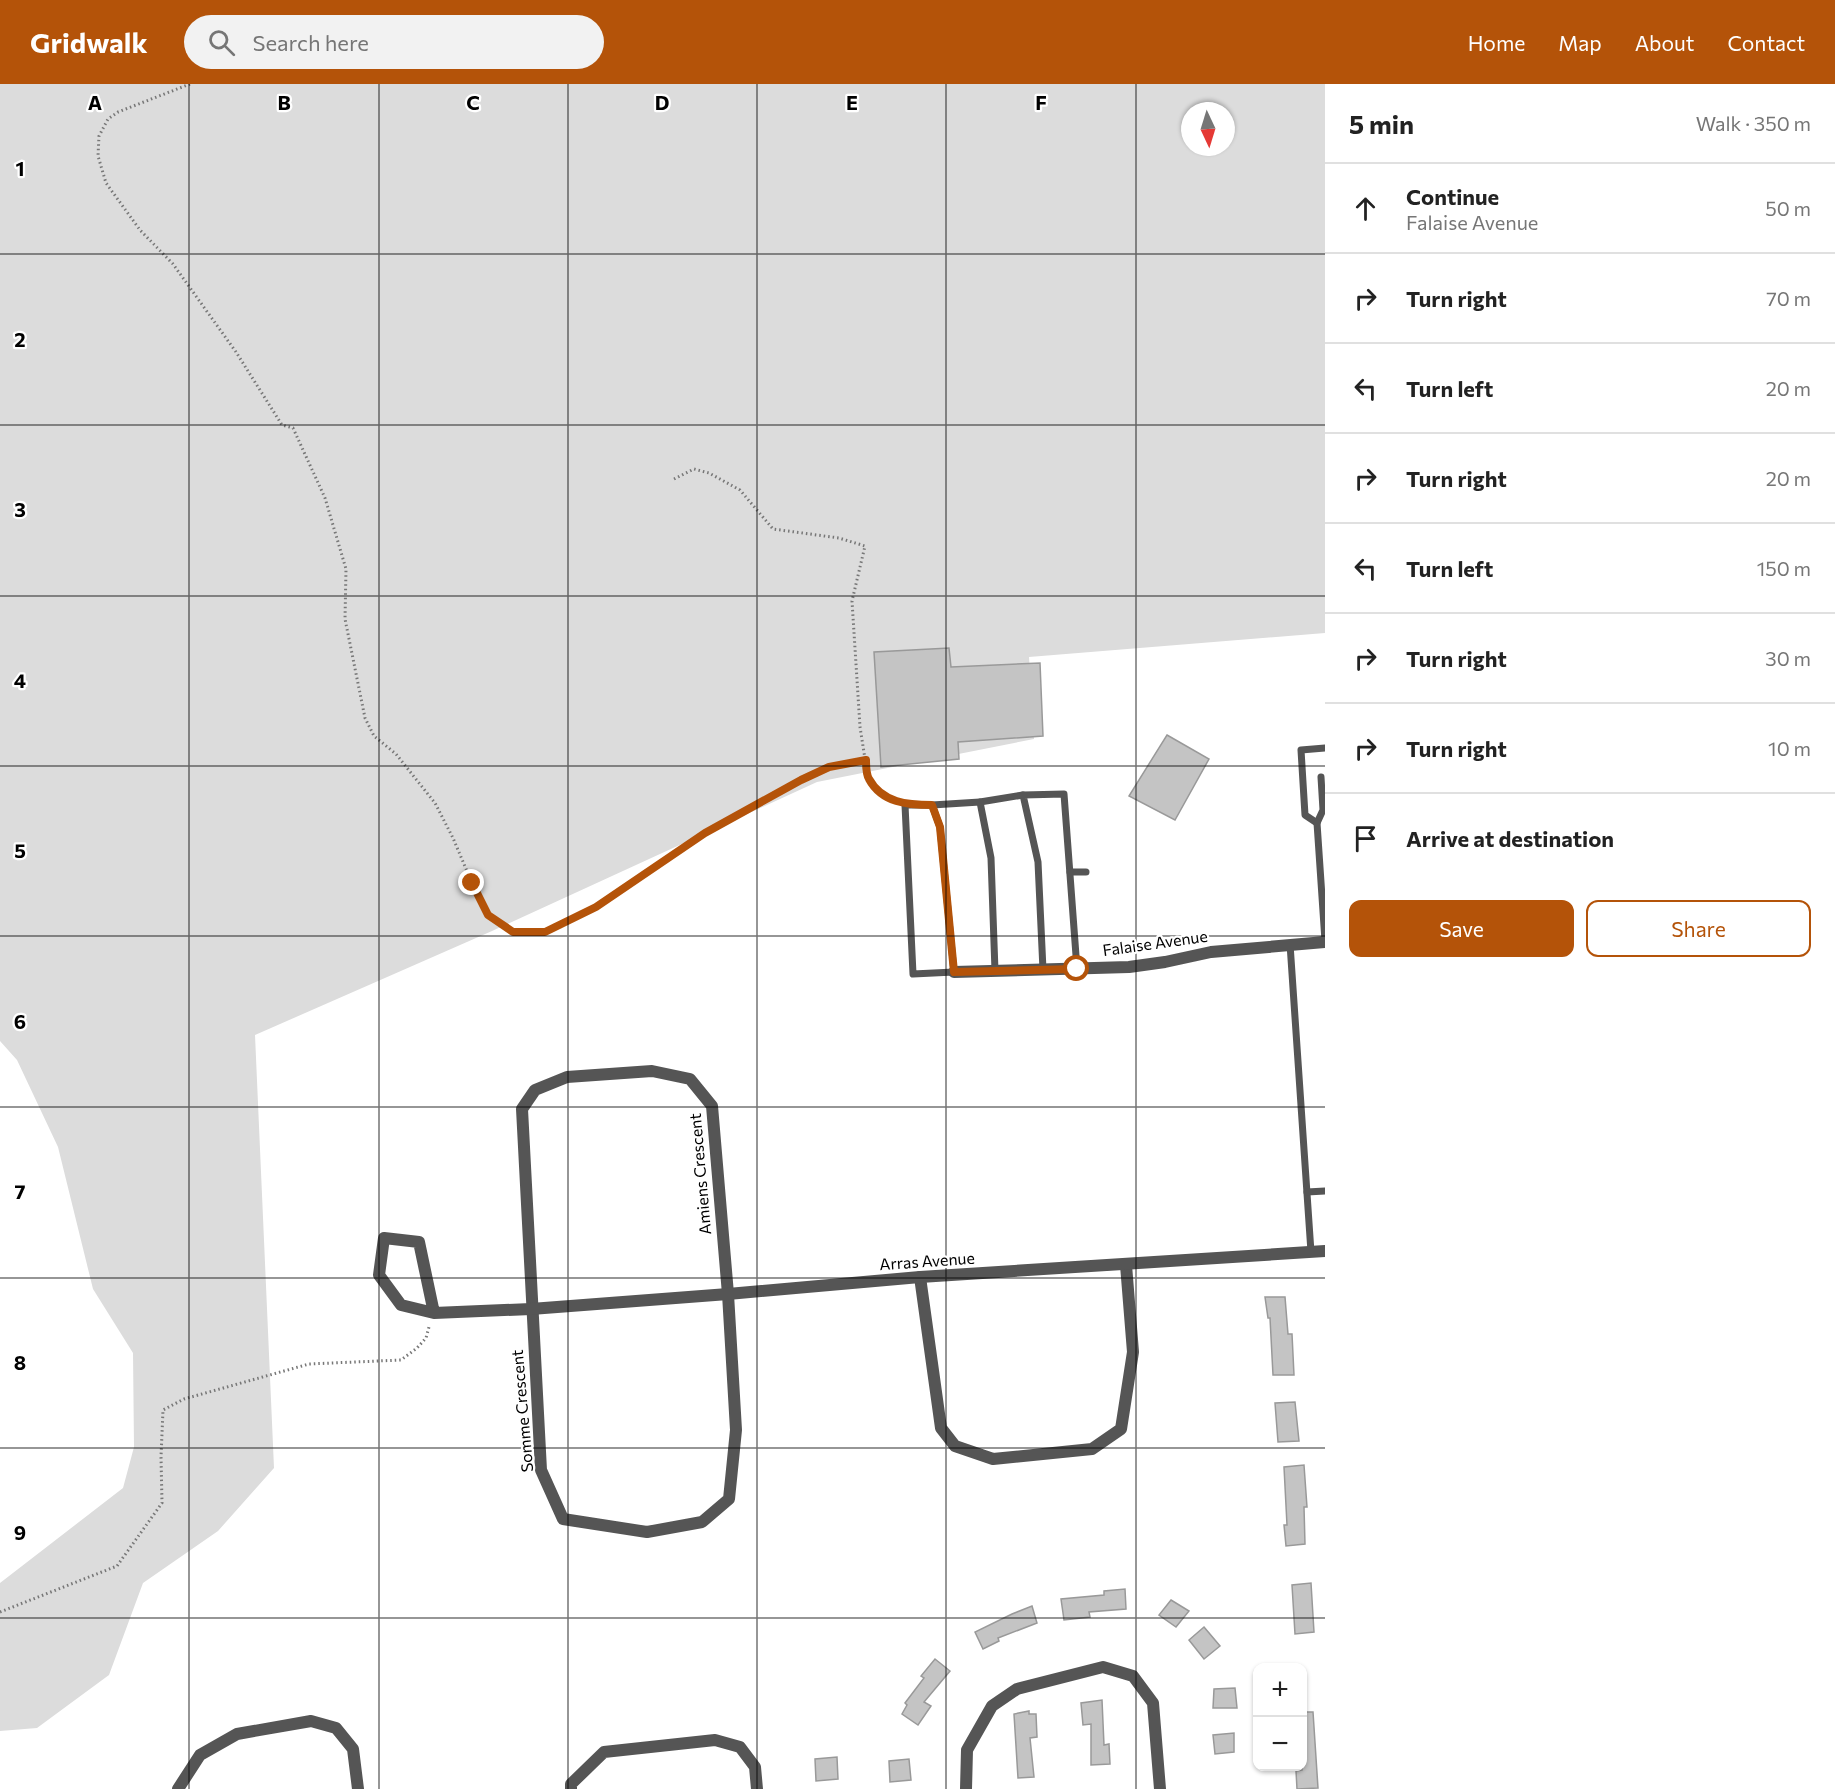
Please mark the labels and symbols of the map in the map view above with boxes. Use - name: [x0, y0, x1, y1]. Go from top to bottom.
- text: A: [88, 90, 102, 114]
- text: B: [277, 90, 291, 114]
- text: C: [466, 90, 480, 114]
- text: D: [655, 90, 669, 114]
- text: E: [846, 90, 858, 114]
- text: F: [1035, 90, 1047, 114]
- north arrow: [1181, 102, 1235, 156]
- text: 1: [15, 156, 25, 180]
- text: 2: [14, 327, 26, 351]
- text: 3: [14, 497, 26, 521]
- text: 4: [14, 668, 26, 692]
- text: 5: [14, 838, 26, 862]
- route end: [458, 869, 484, 895]
- street label: Falaise Avenue: [1101, 926, 1209, 959]
- route start: [1063, 955, 1089, 981]
- text: 6: [14, 1009, 26, 1033]
- street label: Amiens Crescent: [685, 1112, 714, 1236]
- text: 7: [15, 1179, 26, 1203]
- street label: Arras Avenue: [879, 1248, 975, 1273]
- street label: Somme Crescent: [507, 1348, 536, 1473]
- text: 8: [14, 1350, 26, 1374]
- text: 9: [14, 1520, 26, 1544]

